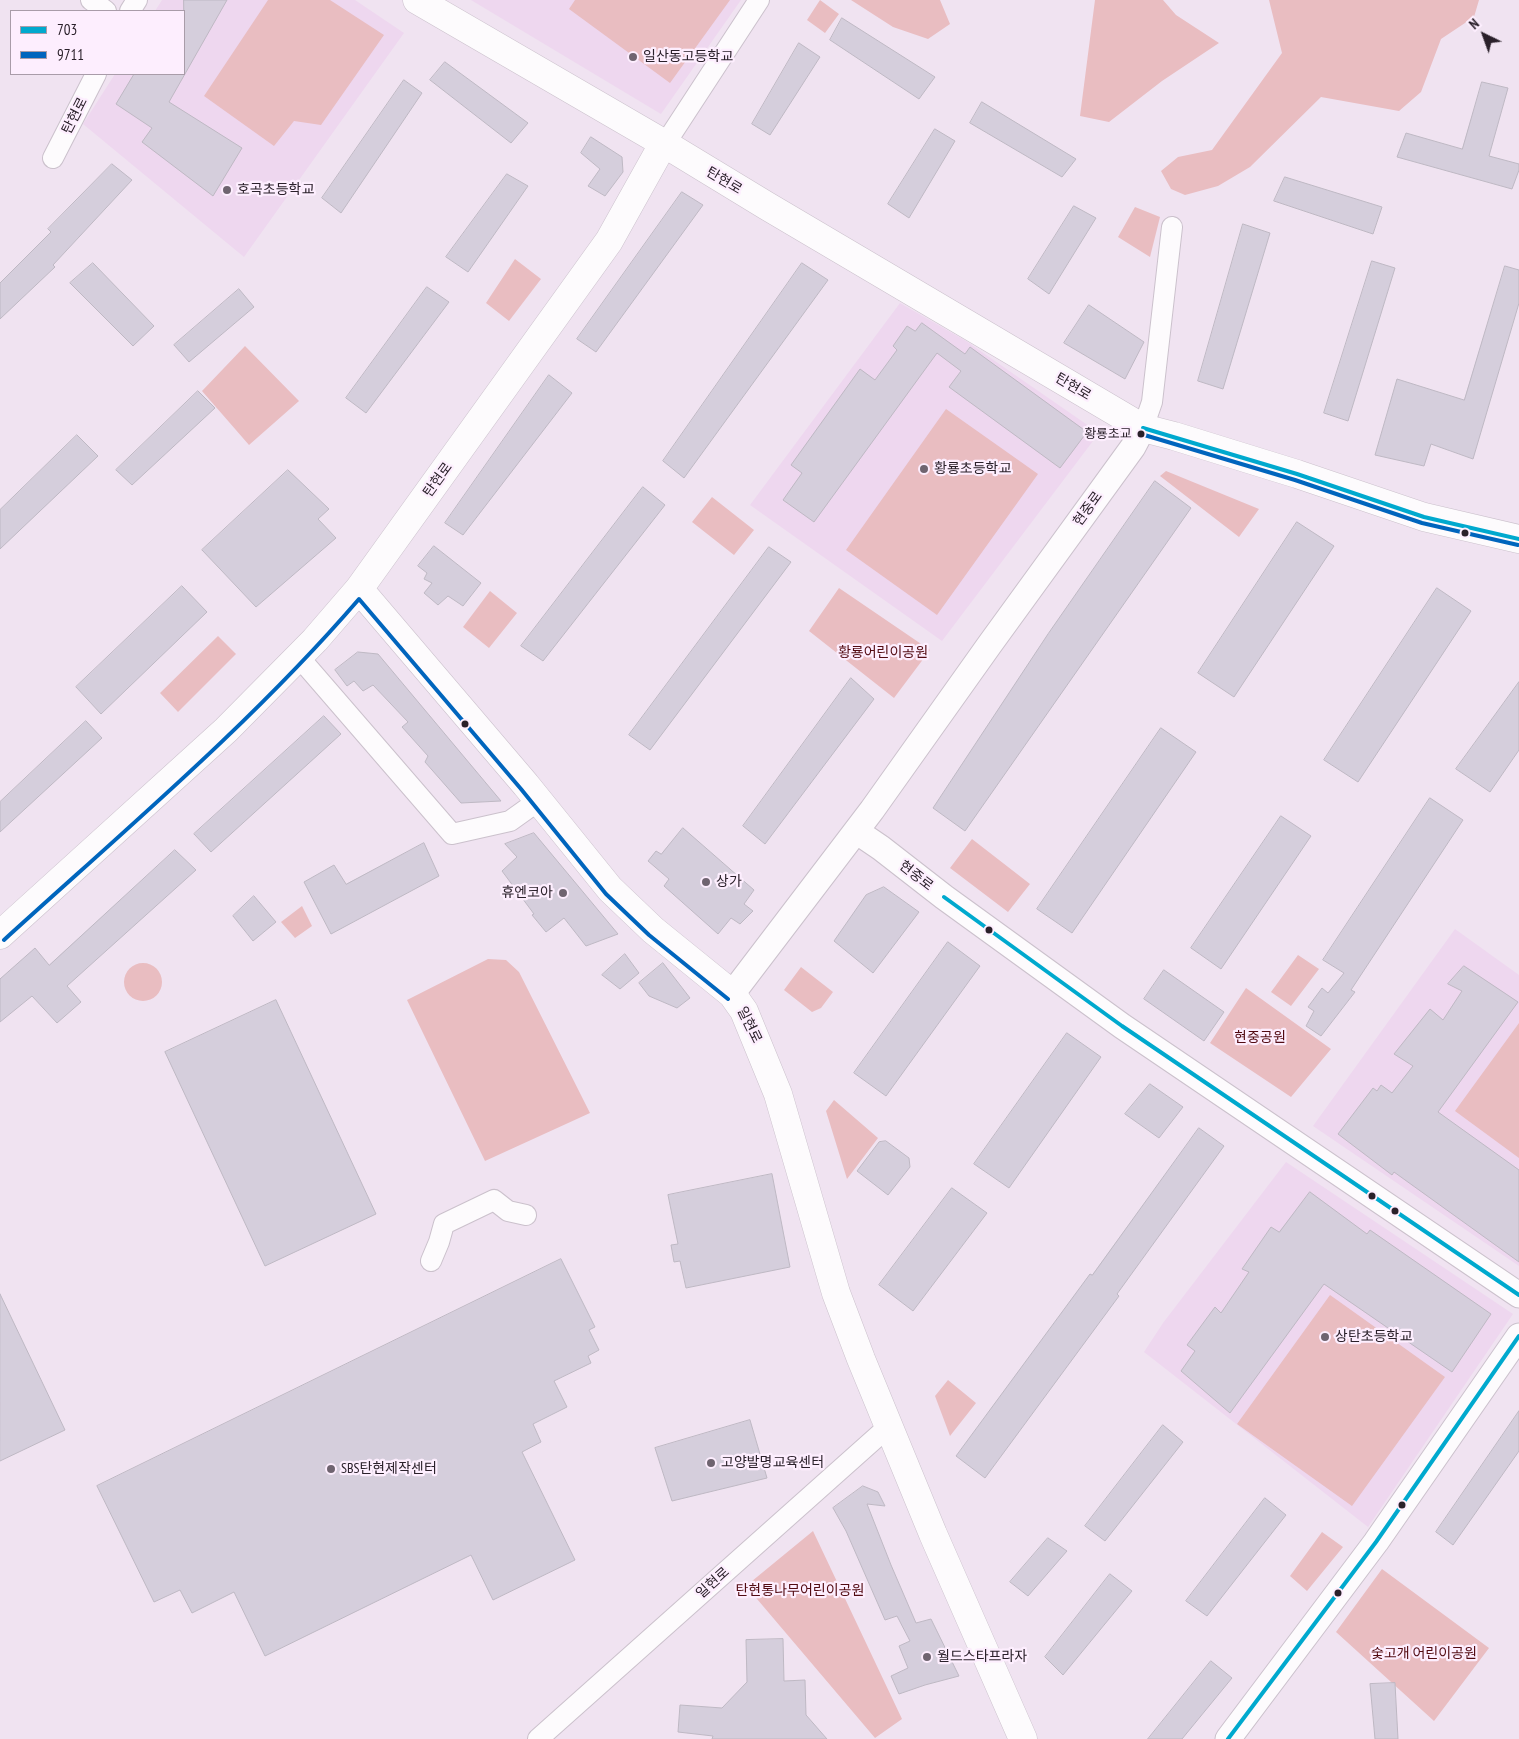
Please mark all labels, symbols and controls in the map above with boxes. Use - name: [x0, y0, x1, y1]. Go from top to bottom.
- legend: [10, 10, 185, 75]
- north arrow: [1459, 10, 1509, 60]
- text: N: [1465, 15, 1483, 33]
- text: 703: [57, 20, 77, 39]
- text: 9711: [57, 45, 84, 64]
- place label: 일산동고등학교: [643, 49, 733, 65]
- marker: 일산동고등학교: [627, 51, 639, 63]
- street label: 탄현로: [59, 95, 91, 137]
- street label: 탄현로: [703, 164, 745, 198]
- place label: 호곡초등학교: [237, 182, 314, 198]
- marker: 호곡초등학교: [221, 184, 233, 196]
- street label: 탄현로: [1052, 370, 1094, 404]
- place label: 황룡초교: [1084, 426, 1132, 442]
- marker: 황룡초교: [1136, 429, 1146, 439]
- street label: 탄현로: [420, 459, 456, 501]
- place label: 황룡초등학교: [934, 461, 1011, 477]
- marker: 황룡초등학교: [918, 463, 930, 475]
- street label: 현중로: [1070, 488, 1106, 530]
- unlabelled marker: [1460, 528, 1470, 538]
- park label: 황룡어린이공원: [838, 645, 928, 661]
- unlabelled marker: [460, 719, 470, 729]
- street label: 현중로: [896, 857, 936, 895]
- place label: 상가: [716, 874, 742, 890]
- marker: 상가: [700, 876, 712, 888]
- place label: 휴엔코아: [501, 885, 553, 901]
- marker: 휴엔코아: [557, 887, 569, 899]
- unlabelled marker: [984, 925, 994, 935]
- street label: 일현로: [733, 1004, 765, 1046]
- park label: 현중공원: [1234, 1030, 1286, 1046]
- unlabelled marker: [1367, 1191, 1377, 1201]
- unlabelled marker: [1390, 1206, 1400, 1216]
- place label: 상탄초등학교: [1335, 1329, 1412, 1345]
- marker: 상탄초등학교: [1319, 1331, 1331, 1343]
- place label: 고양발명교육센터: [721, 1455, 824, 1471]
- marker: 고양발명교육센터: [705, 1457, 717, 1469]
- place label: SBS탄현제작센터: [341, 1461, 437, 1477]
- marker: SBS탄현제작센터: [325, 1463, 337, 1475]
- unlabelled marker: [1397, 1500, 1407, 1510]
- street label: 일현로: [693, 1564, 733, 1602]
- park label: 탄현통나무어린이공원: [736, 1583, 864, 1599]
- unlabelled marker: [1333, 1588, 1343, 1598]
- park label: 숯고개 어린이공원: [1371, 1646, 1477, 1662]
- place label: 월드스타프라자: [937, 1649, 1027, 1665]
- marker: 월드스타프라자: [921, 1651, 933, 1663]

